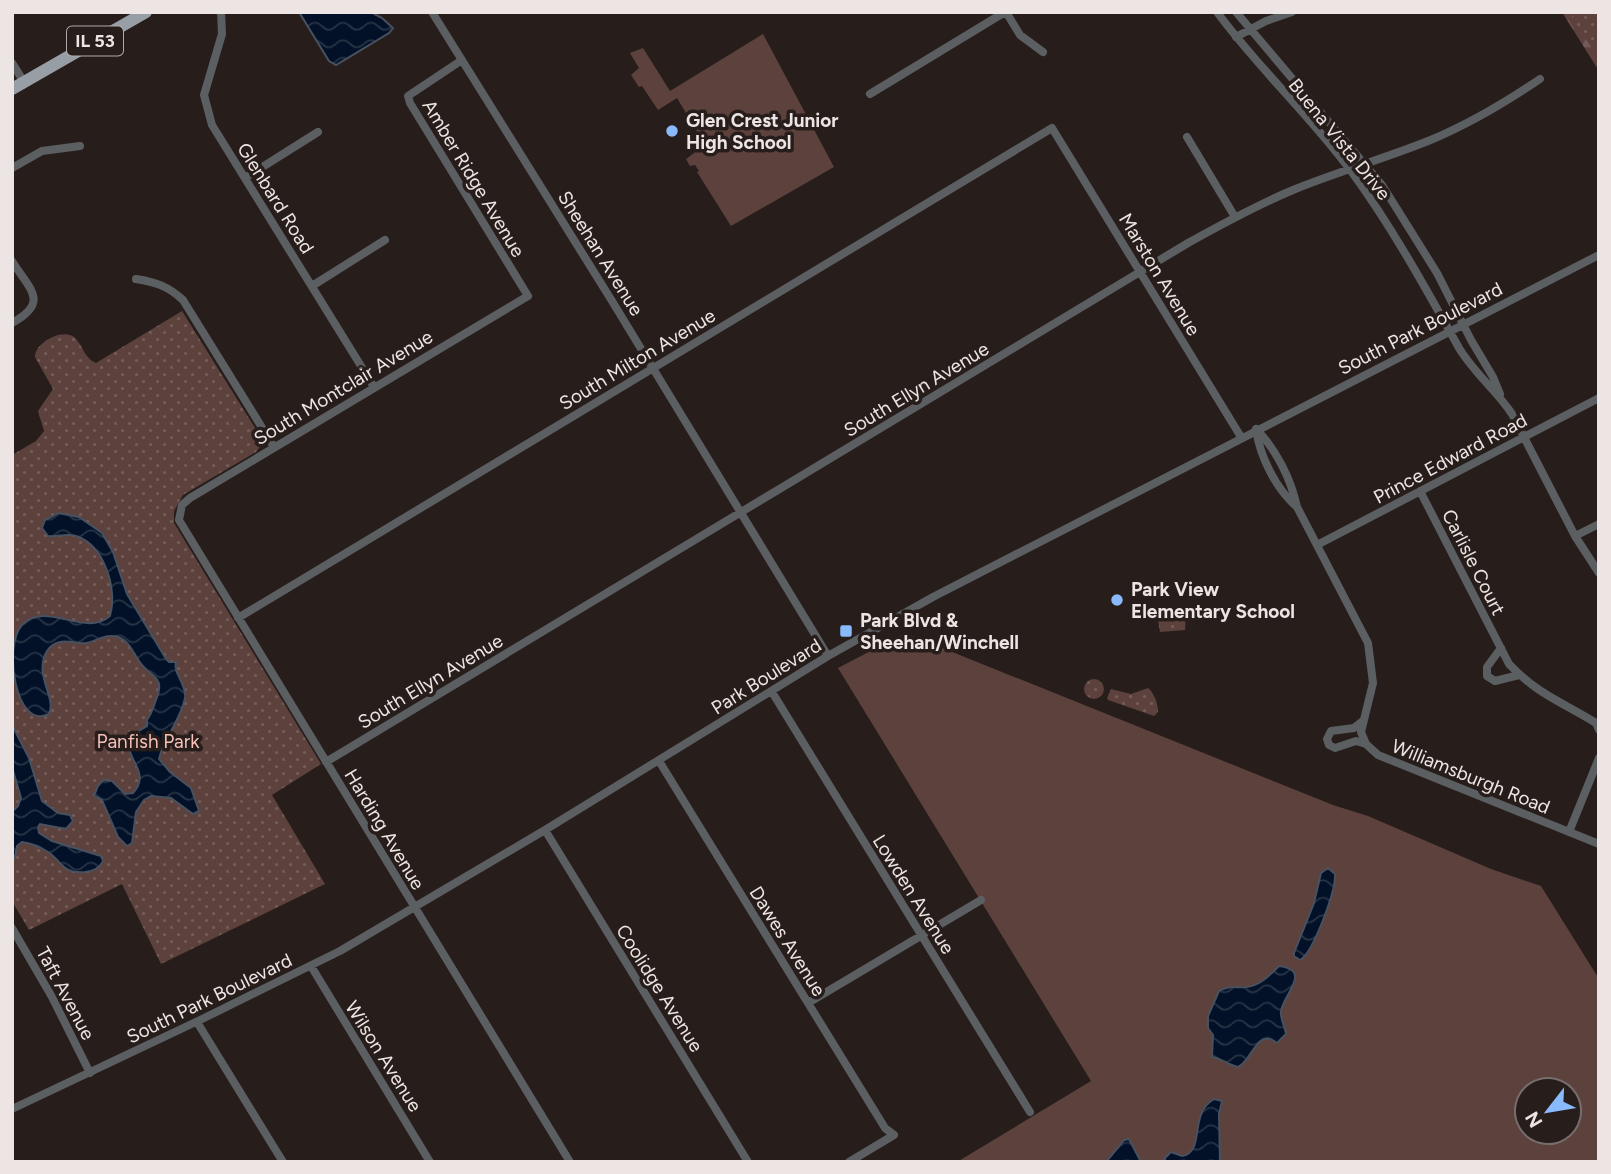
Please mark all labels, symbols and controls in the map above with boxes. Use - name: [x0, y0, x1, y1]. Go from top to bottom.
- road number: IL 53: [67, 26, 123, 56]
- street label: Buena Vista Drive: [1284, 74, 1396, 205]
- street label: Amber Ridge Avenue: [417, 95, 530, 261]
- place label: Glen Crest Junior High School: [686, 109, 838, 154]
- marker: Glen Crest Junior High School: [664, 123, 680, 139]
- street label: Glenbard Road: [232, 139, 319, 258]
- street label: Sheehan Avenue: [553, 187, 648, 320]
- street label: Marston Avenue: [1114, 209, 1205, 340]
- street label: South Park Boulevard: [1334, 277, 1506, 380]
- street label: South Milton Avenue: [555, 304, 720, 415]
- street label: South Montclair Avenue: [250, 325, 437, 450]
- street label: South Ellyn Avenue: [840, 337, 993, 442]
- street label: Prince Edward Road: [1370, 408, 1531, 509]
- street label: Carlisle Court: [1437, 506, 1510, 619]
- place label: Park View Elementary School: [1131, 578, 1295, 623]
- marker: Park View Elementary School: [1109, 592, 1125, 608]
- place label: Park Blvd & Sheehan/Winchell: [860, 609, 1019, 654]
- marker: Park Blvd & Sheehan/Winchell: [838, 623, 854, 639]
- street label: South Ellyn Avenue: [354, 629, 507, 734]
- street label: Park Boulevard: [707, 633, 825, 719]
- park label: Panfish Park: [97, 730, 200, 753]
- street label: Williamsburgh Road: [1388, 734, 1553, 819]
- street label: Harding Avenue: [340, 765, 430, 894]
- street label: Lowden Avenue: [868, 830, 959, 958]
- street label: Dawes Avenue: [745, 882, 831, 1001]
- street label: Coolidge Avenue: [611, 920, 708, 1056]
- street label: Taft Avenue: [31, 943, 100, 1044]
- street label: South Park Boulevard: [123, 948, 296, 1048]
- street label: Wilson Avenue: [340, 997, 427, 1116]
- north arrow: [1513, 1076, 1583, 1146]
- text: N: [1520, 1107, 1547, 1132]

